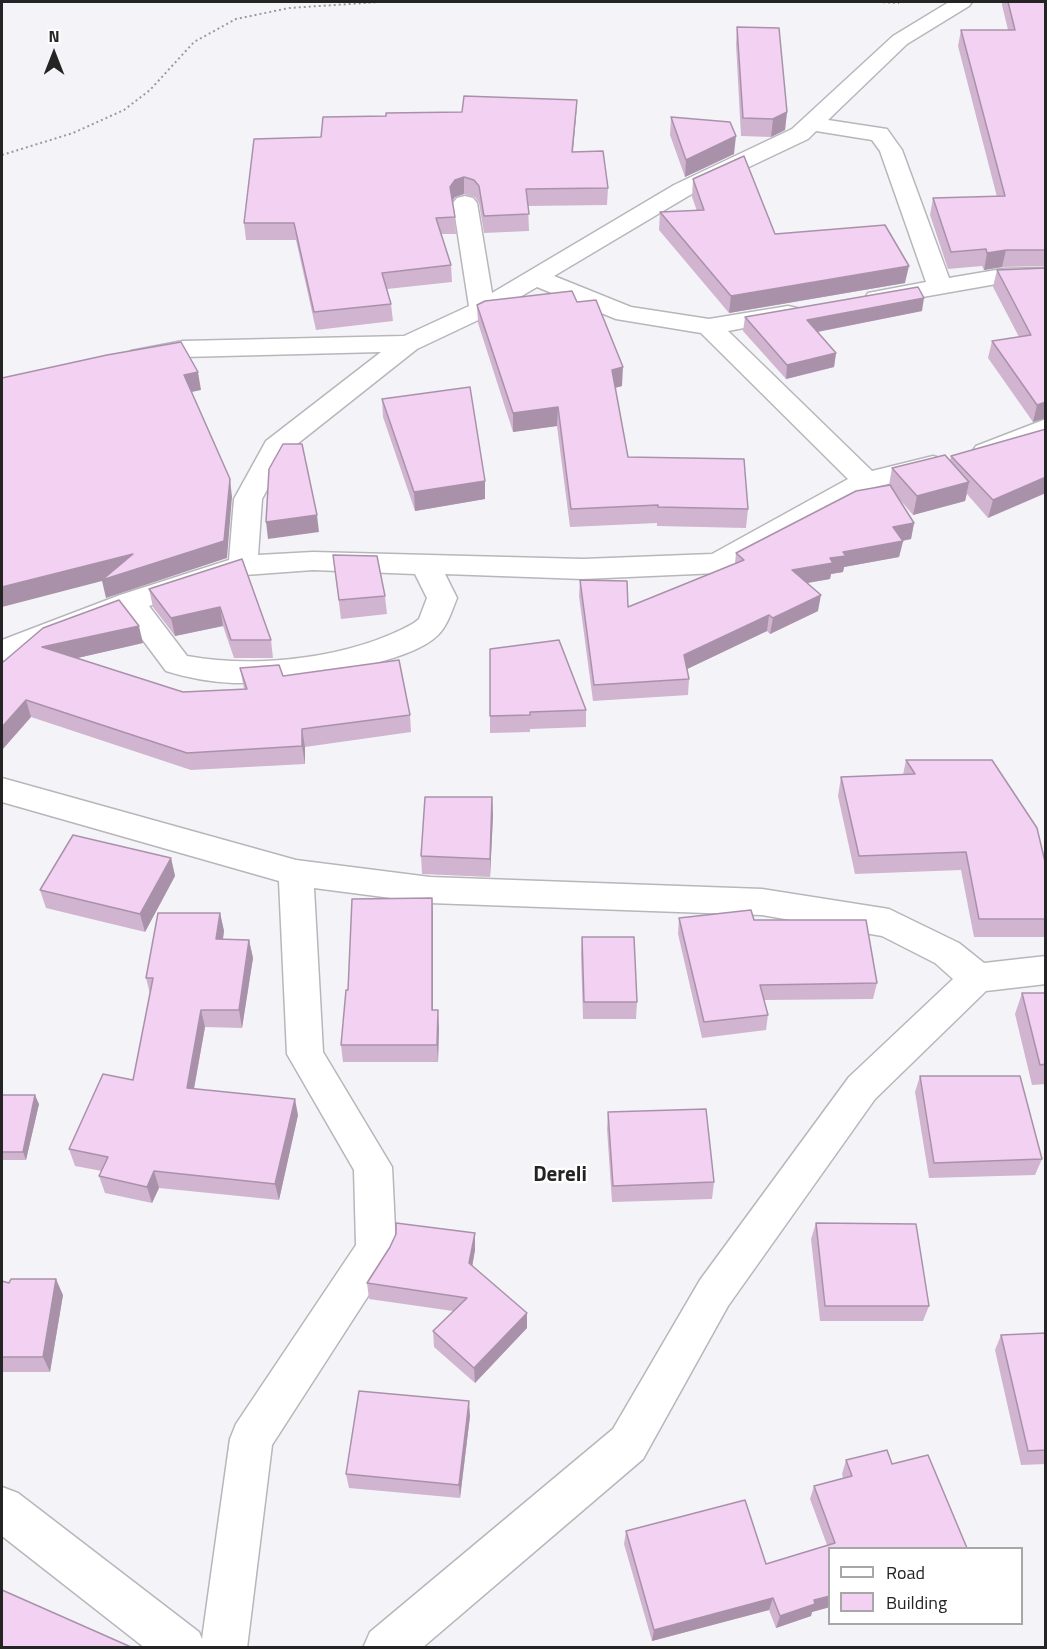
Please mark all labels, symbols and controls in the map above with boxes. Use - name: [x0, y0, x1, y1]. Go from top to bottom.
- north arrow: [24, 24, 84, 84]
- text: N: [48, 24, 60, 48]
- district label: Dereli: [533, 1163, 587, 1189]
- legend: [828, 1547, 1023, 1625]
- text: Road: [886, 1559, 925, 1586]
- text: Building: [886, 1589, 947, 1616]

